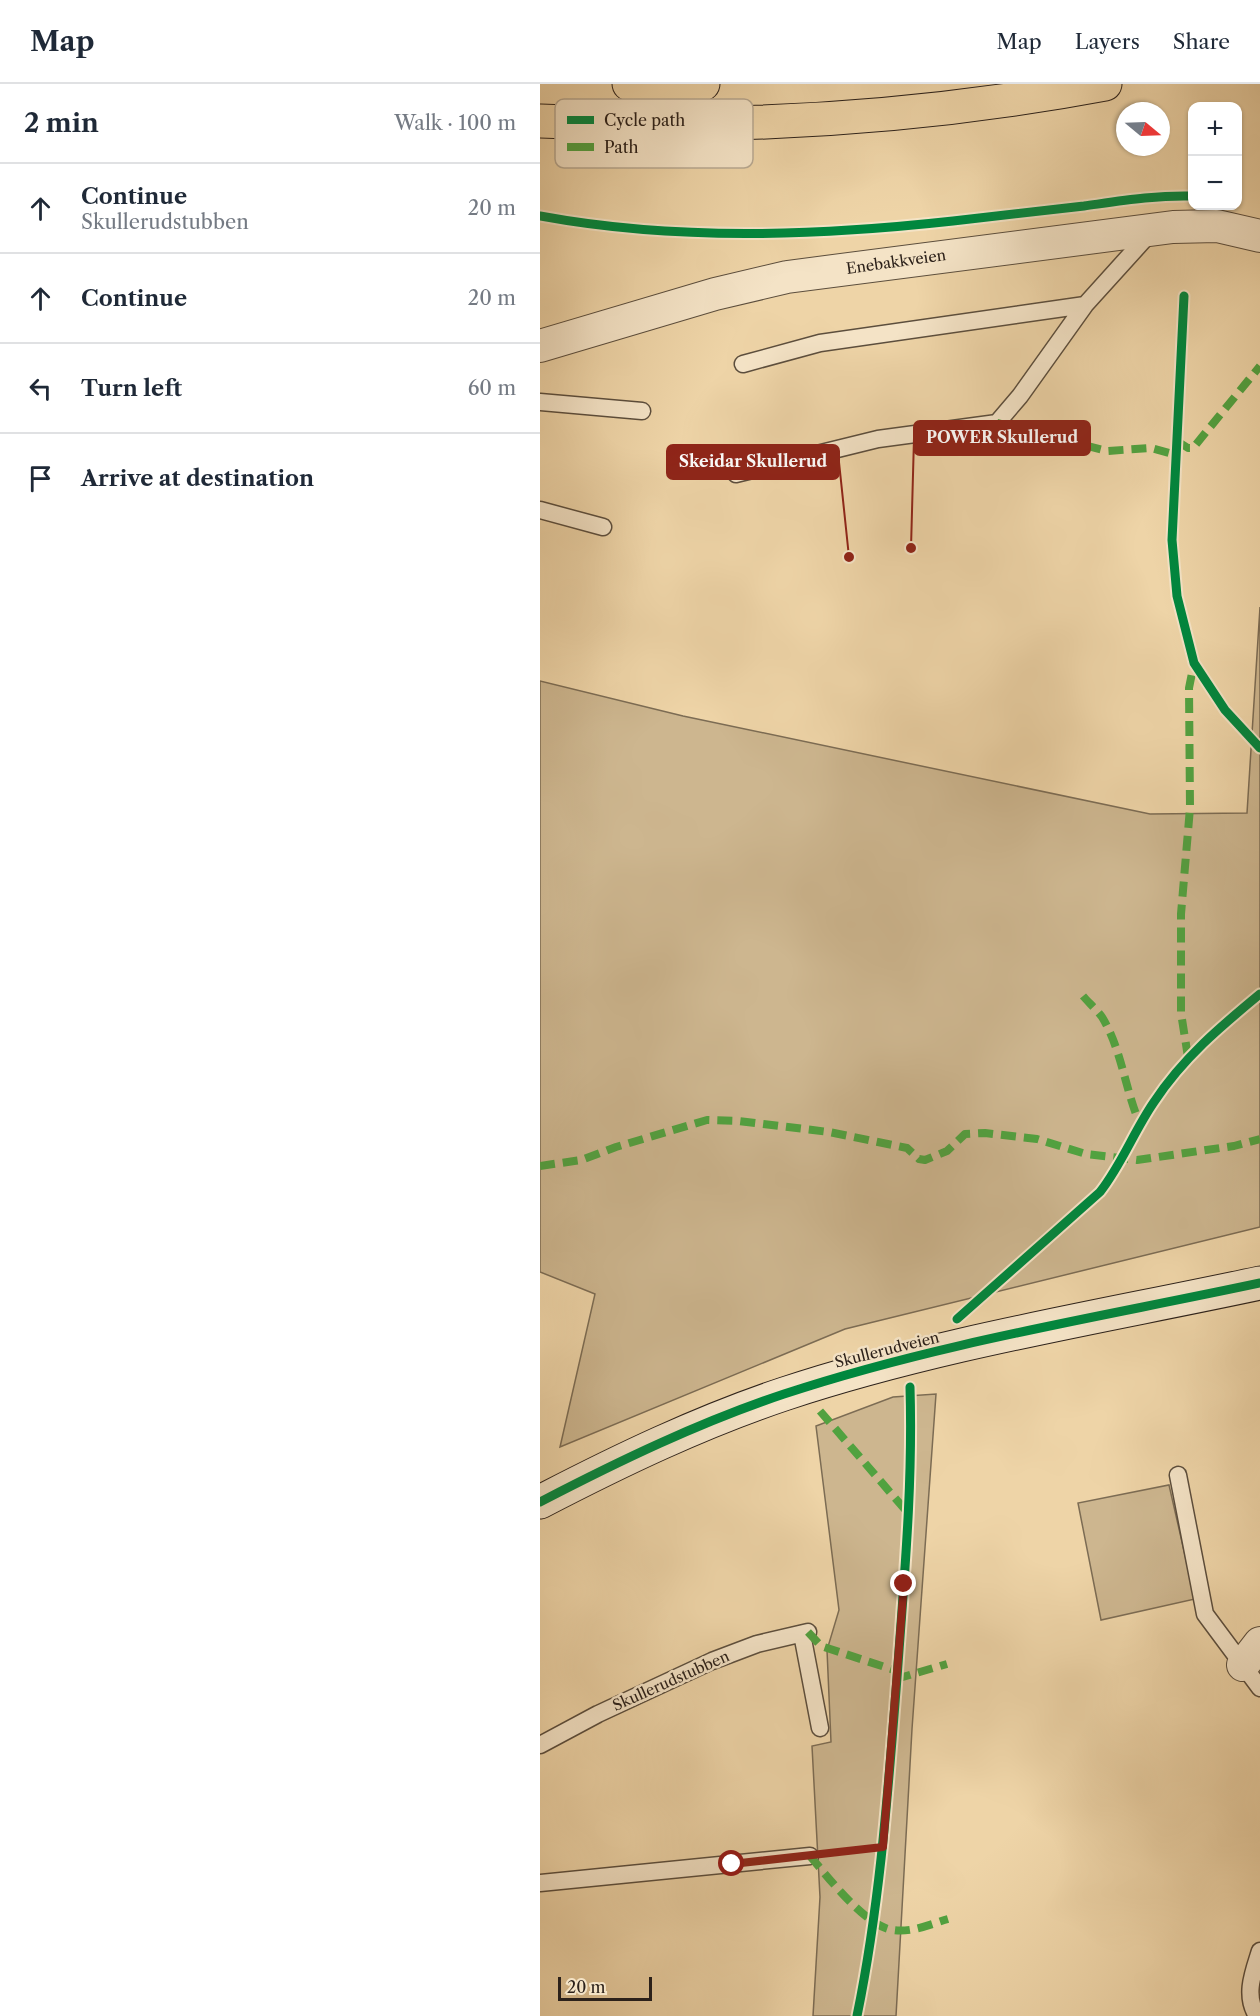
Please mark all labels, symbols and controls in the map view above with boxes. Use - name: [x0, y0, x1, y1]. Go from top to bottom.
- text: Map: [30, 24, 94, 58]
- text: Map: [997, 29, 1042, 54]
- text: Layers: [1075, 29, 1140, 54]
- text: Share: [1173, 29, 1230, 54]
- legend: [555, 99, 753, 168]
- north arrow: [1116, 102, 1170, 156]
- map controls: [1188, 102, 1242, 210]
- button: +: [1188, 102, 1242, 156]
- text: 2 min: [24, 107, 99, 139]
- text: Cycle path: [604, 110, 685, 130]
- text: Walk · 100 m: [394, 111, 516, 135]
- text: Path: [604, 137, 638, 157]
- button: −: [1188, 156, 1242, 210]
- text: Continue: [81, 183, 187, 210]
- icon: ahead: [24, 192, 57, 225]
- text: 20 m: [468, 196, 516, 220]
- text: Skullerudstubben: [81, 210, 249, 234]
- street label: Enebakkveien: [845, 245, 948, 278]
- icon: ahead: [24, 282, 57, 315]
- text: Continue: [81, 285, 187, 312]
- text: 20 m: [468, 286, 516, 310]
- icon: left: [24, 372, 57, 405]
- text: Turn left: [81, 375, 182, 402]
- text: 60 m: [468, 376, 516, 400]
- callout: POWER Skullerud: [914, 421, 1090, 455]
- text: POWER Skullerud: [926, 427, 1078, 447]
- callout: Skeidar Skullerud: [667, 445, 839, 479]
- text: Skeidar Skullerud: [679, 451, 828, 471]
- icon: arrive: [24, 462, 57, 495]
- text: Arrive at destination: [81, 465, 314, 492]
- street label: Skullerudveien: [833, 1327, 942, 1372]
- route end: [890, 1570, 916, 1596]
- street label: Skullerudstubben: [609, 1646, 733, 1715]
- route start: [718, 1850, 744, 1876]
- scale bar: [558, 1974, 652, 2002]
- text: 20 m: [567, 1977, 606, 1997]

